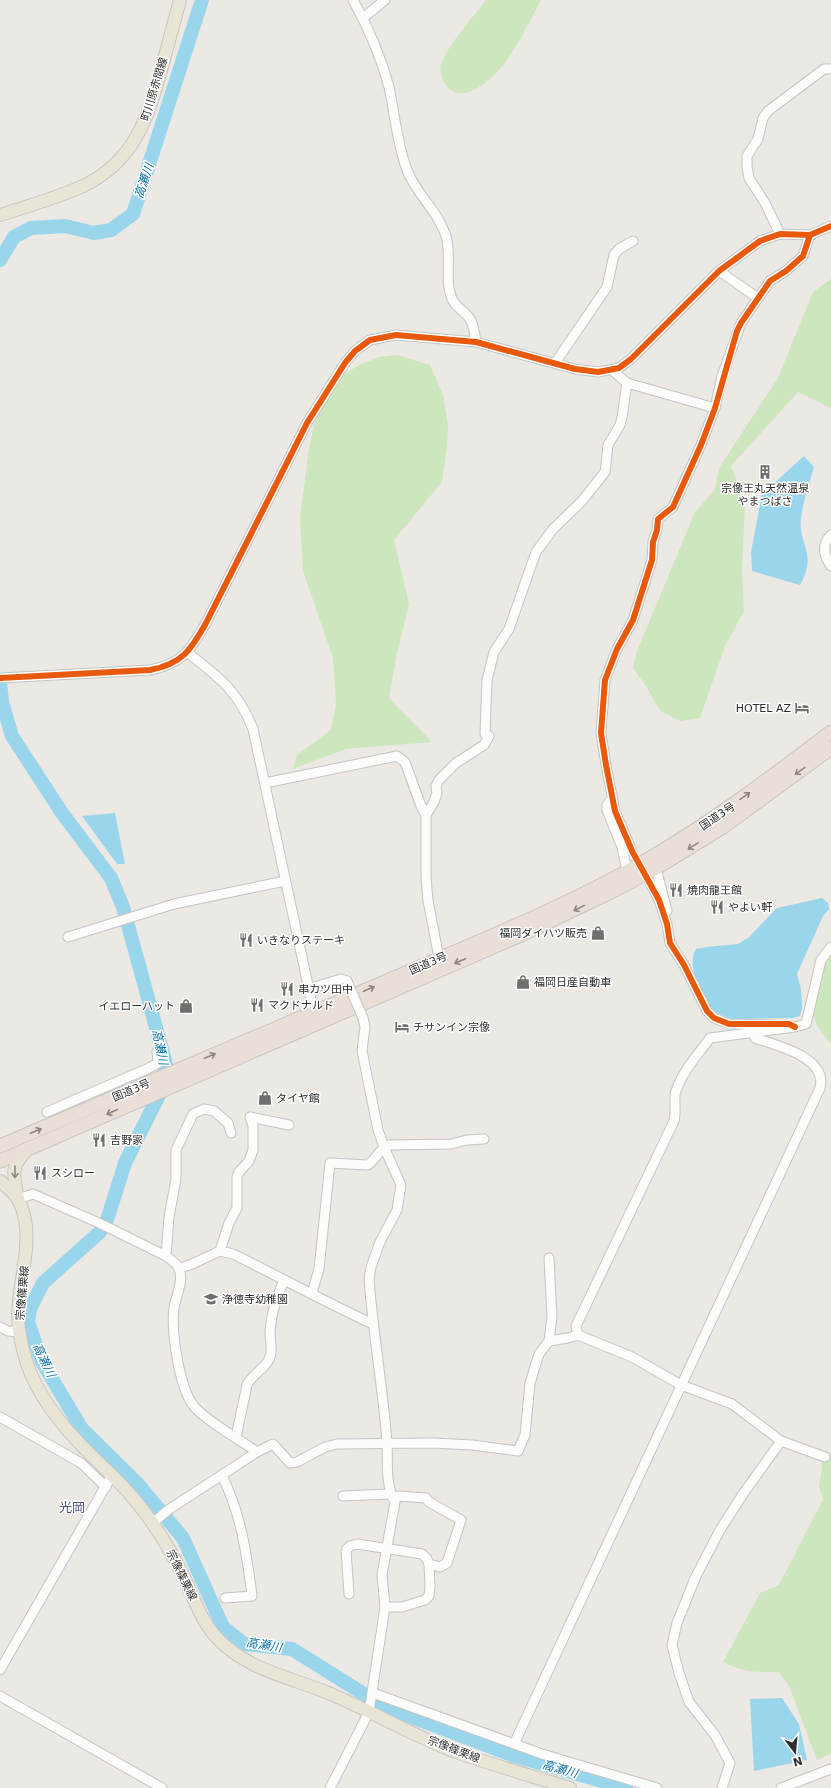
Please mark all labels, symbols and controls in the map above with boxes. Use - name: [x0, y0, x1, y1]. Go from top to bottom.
- street label: 町川原赤間線: [139, 56, 170, 123]
- water label: 高瀬川: [132, 160, 157, 200]
- building icon: 宗像王丸天然温泉 やまつばさ: [757, 464, 773, 480]
- place label: 宗像王丸天然温泉 やまつばさ: [721, 482, 810, 508]
- hotel icon: HOTEL AZ: [794, 700, 810, 716]
- place label: HOTEL AZ: [736, 702, 791, 715]
- one-way arrow: [794, 767, 805, 775]
- one-way arrow: [740, 792, 751, 800]
- street label: 国道3号: [697, 800, 737, 833]
- one-way arrow: [687, 842, 699, 850]
- restaurant icon: 焼肉龍王館: [668, 882, 684, 898]
- place label: 焼肉龍王館: [687, 884, 742, 897]
- restaurant icon: やよい軒: [709, 899, 725, 915]
- place label: やよい軒: [728, 901, 773, 914]
- one-way arrow: [574, 905, 586, 912]
- shop icon: 福岡ダイハツ販売: [590, 925, 606, 941]
- place label: 福岡ダイハツ販売: [499, 927, 587, 940]
- restaurant icon: いきなりステーキ: [238, 932, 254, 948]
- place label: いきなりステーキ: [257, 934, 345, 947]
- street label: 国道3号: [407, 950, 449, 977]
- one-way arrow: [455, 957, 467, 965]
- shop icon: 福岡日産自動車: [515, 974, 531, 990]
- place label: 福岡日産自動車: [534, 976, 611, 989]
- restaurant icon: 串カツ田中: [279, 981, 295, 997]
- place label: 串カツ田中: [298, 983, 353, 996]
- one-way arrow: [362, 984, 374, 992]
- restaurant icon: マクドナルド: [249, 997, 265, 1013]
- shop icon: イエローハット: [178, 998, 194, 1014]
- place label: マクドナルド: [268, 999, 334, 1012]
- place label: イエローハット: [98, 1000, 175, 1013]
- hotel icon: チサンイン宗像: [394, 1019, 410, 1035]
- place label: チサンイン宗像: [413, 1021, 490, 1034]
- water label: 高瀬川: [149, 1028, 171, 1068]
- one-way arrow: [204, 1052, 216, 1059]
- street label: 国道3号: [110, 1077, 152, 1104]
- shop icon: タイヤ館: [257, 1090, 273, 1106]
- place label: タイヤ館: [276, 1092, 320, 1105]
- one-way arrow: [107, 1109, 119, 1116]
- one-way arrow: [29, 1126, 41, 1134]
- restaurant icon: 吉野家: [91, 1132, 107, 1148]
- place label: 吉野家: [110, 1134, 143, 1147]
- one-way arrow: [11, 1165, 18, 1178]
- restaurant icon: スシロー: [32, 1165, 48, 1181]
- place label: スシロー: [51, 1167, 95, 1180]
- street label: 宗像篠栗線: [14, 1265, 31, 1321]
- school or university icon: 浄徳寺幼稚園: [203, 1291, 219, 1307]
- place label: 浄徳寺幼稚園: [222, 1293, 288, 1306]
- water label: 高瀬川: [30, 1341, 59, 1381]
- district label: 光岡: [59, 1500, 85, 1515]
- street label: 宗像篠栗線: [164, 1548, 199, 1603]
- water label: 高瀬川: [245, 1635, 285, 1655]
- north arrow: [775, 1732, 815, 1772]
- street label: 宗像篠栗線: [426, 1734, 482, 1765]
- text: N: [791, 1754, 804, 1769]
- water label: 高瀬川: [541, 1757, 581, 1781]

